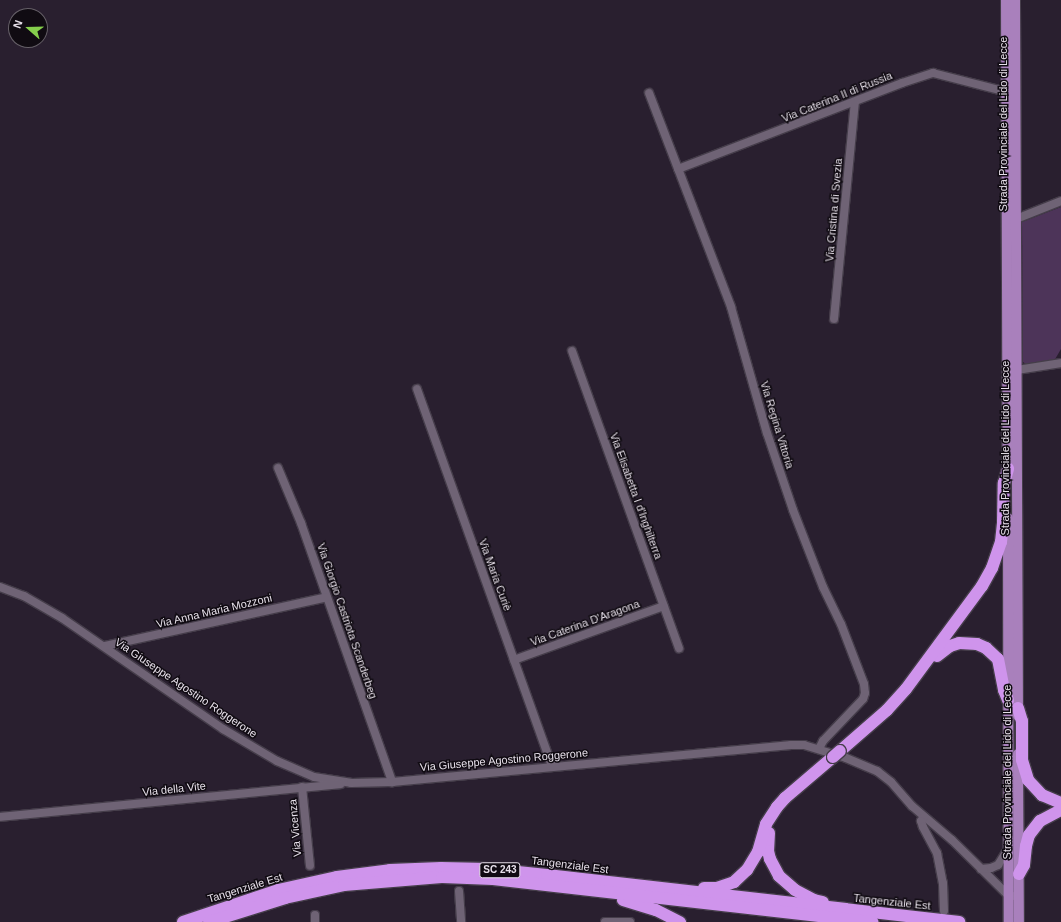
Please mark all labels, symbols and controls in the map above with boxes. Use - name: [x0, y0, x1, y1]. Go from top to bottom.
- north arrow: [8, 8, 48, 48]
- text: N: [11, 18, 25, 30]
- street label: Strada Provinciale del Lido di Lecce: [996, 37, 1010, 211]
- street label: Via Caterina II di Russia: [780, 69, 894, 125]
- street label: Via Cristina di Svezia: [823, 158, 845, 262]
- street label: Strada Provinciale del Lido di Lecce: [998, 361, 1012, 535]
- street label: Via Regina Vittoria: [757, 380, 797, 470]
- street label: Via Elisabetta I d'Inghilterra: [607, 431, 665, 561]
- street label: Via Maria Curiè: [476, 537, 514, 613]
- street label: Via Giorgio Castriota Scanderbeg: [314, 541, 380, 701]
- street label: Via Anna Maria Mozzoni: [155, 591, 273, 631]
- street label: Via Caterina D'Aragona: [529, 597, 641, 649]
- street label: Via Giuseppe Agostino Roggerone: [112, 635, 260, 741]
- street label: Strada Provinciale del Lido di Lecce: [1000, 685, 1014, 859]
- street label: Via Giuseppe Agostino Roggerone: [419, 746, 589, 774]
- street label: Via della Vite: [142, 779, 206, 799]
- street label: Via Vicenza: [286, 799, 304, 857]
- street label: Tangenziale Est: [531, 854, 609, 876]
- road number: SC 243: [479, 862, 521, 878]
- street label: Tangenziale Est: [206, 870, 284, 906]
- street label: Tangenziale Est: [853, 891, 931, 913]

